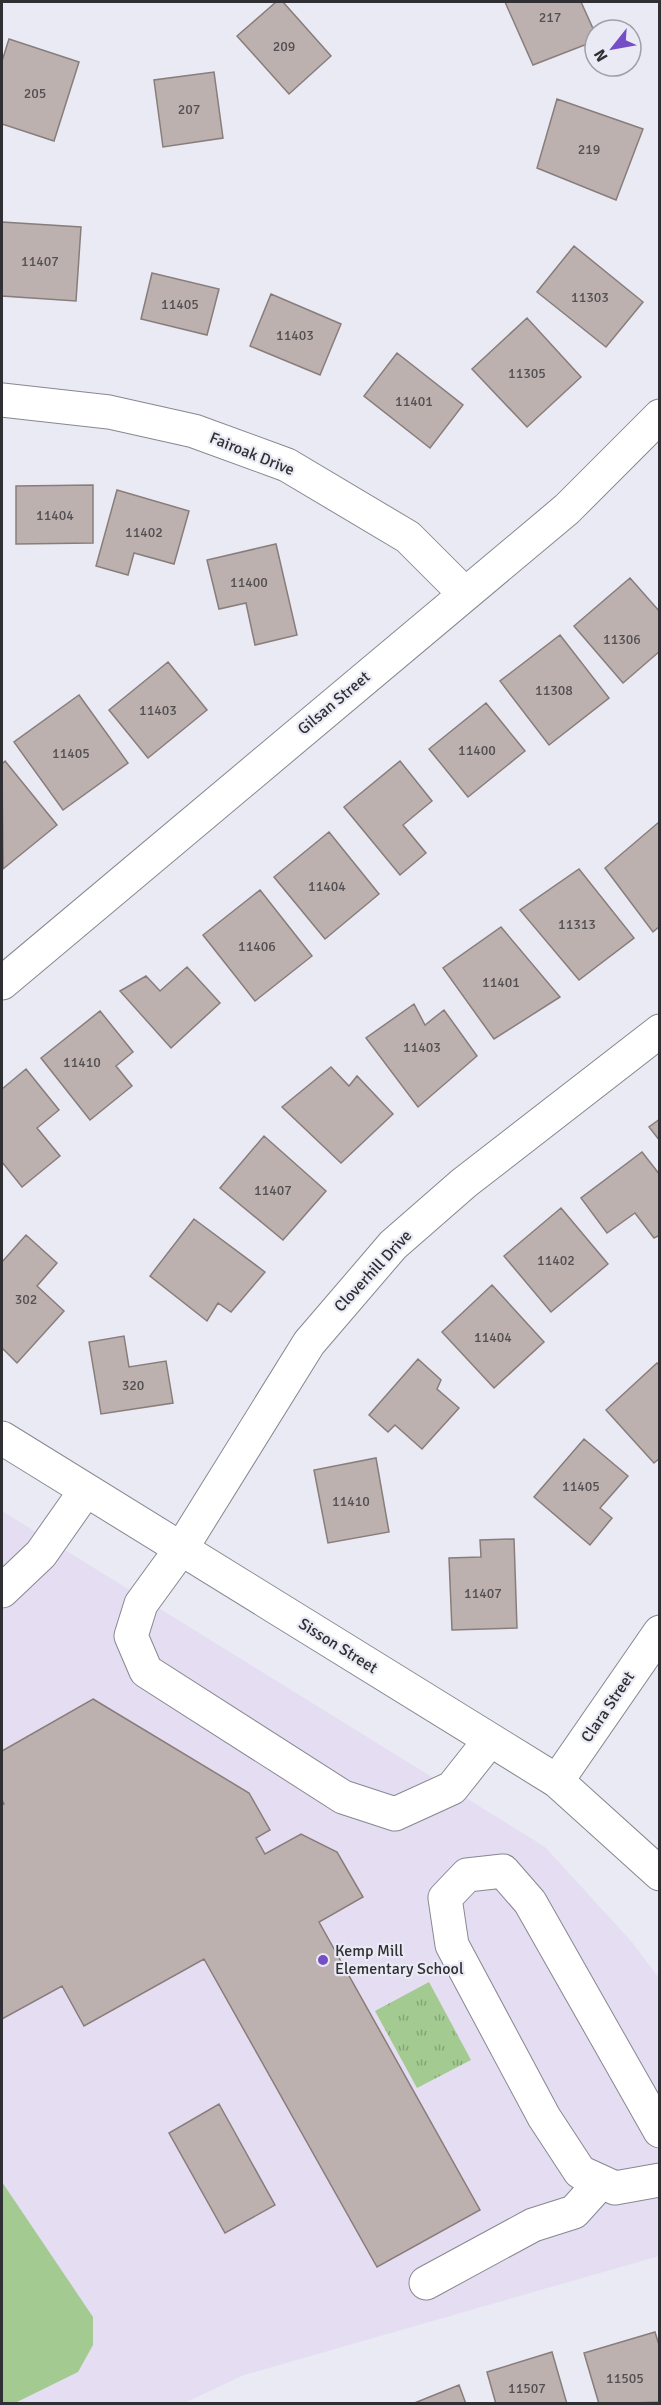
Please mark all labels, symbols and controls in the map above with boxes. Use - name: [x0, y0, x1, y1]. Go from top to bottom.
- house number: 217: [539, 9, 561, 26]
- north arrow: [583, 18, 643, 78]
- house number: 209: [273, 38, 295, 55]
- text: N: [590, 45, 612, 65]
- house number: 205: [24, 85, 46, 102]
- house number: 207: [178, 101, 200, 118]
- house number: 219: [578, 141, 600, 158]
- house number: 11407: [21, 253, 59, 270]
- house number: 11303: [571, 289, 609, 306]
- house number: 11405: [161, 296, 199, 313]
- house number: 11403: [276, 327, 314, 344]
- house number: 11305: [508, 365, 546, 382]
- house number: 11401: [395, 393, 433, 410]
- street label: Fairoak Drive: [207, 428, 297, 480]
- house number: 11404: [36, 507, 74, 524]
- house number: 11402: [125, 524, 163, 541]
- house number: 11400: [230, 574, 268, 591]
- house number: 11306: [603, 631, 641, 648]
- street label: Gilsan Street: [294, 667, 375, 739]
- house number: 11308: [535, 682, 573, 699]
- house number: 11403: [139, 702, 177, 719]
- house number: 11400: [458, 742, 496, 759]
- house number: 11405: [52, 745, 90, 762]
- house number: 11404: [308, 878, 346, 895]
- house number: 11313: [558, 916, 596, 933]
- house number: 11406: [238, 938, 276, 955]
- house number: 11401: [482, 974, 520, 991]
- house number: 11403: [403, 1039, 441, 1056]
- house number: 11410: [63, 1054, 101, 1071]
- house number: 11407: [254, 1182, 292, 1199]
- street label: Cloverhill Drive: [330, 1226, 416, 1316]
- house number: 11402: [537, 1252, 575, 1269]
- house number: 302: [15, 1291, 37, 1308]
- house number: 11404: [474, 1329, 512, 1346]
- house number: 320: [122, 1377, 144, 1394]
- house number: 11405: [562, 1478, 600, 1495]
- house number: 11410: [332, 1493, 370, 1510]
- house number: 11407: [464, 1585, 502, 1602]
- street label: Sisson Street: [295, 1614, 382, 1678]
- street label: Clara Street: [577, 1667, 639, 1746]
- place label: Kemp Mill Elementary School: [335, 1941, 464, 1979]
- marker: Kemp Mill Elementary School: [316, 1953, 330, 1967]
- house number: 11505: [606, 2370, 644, 2387]
- house number: 11507: [508, 2380, 546, 2397]

